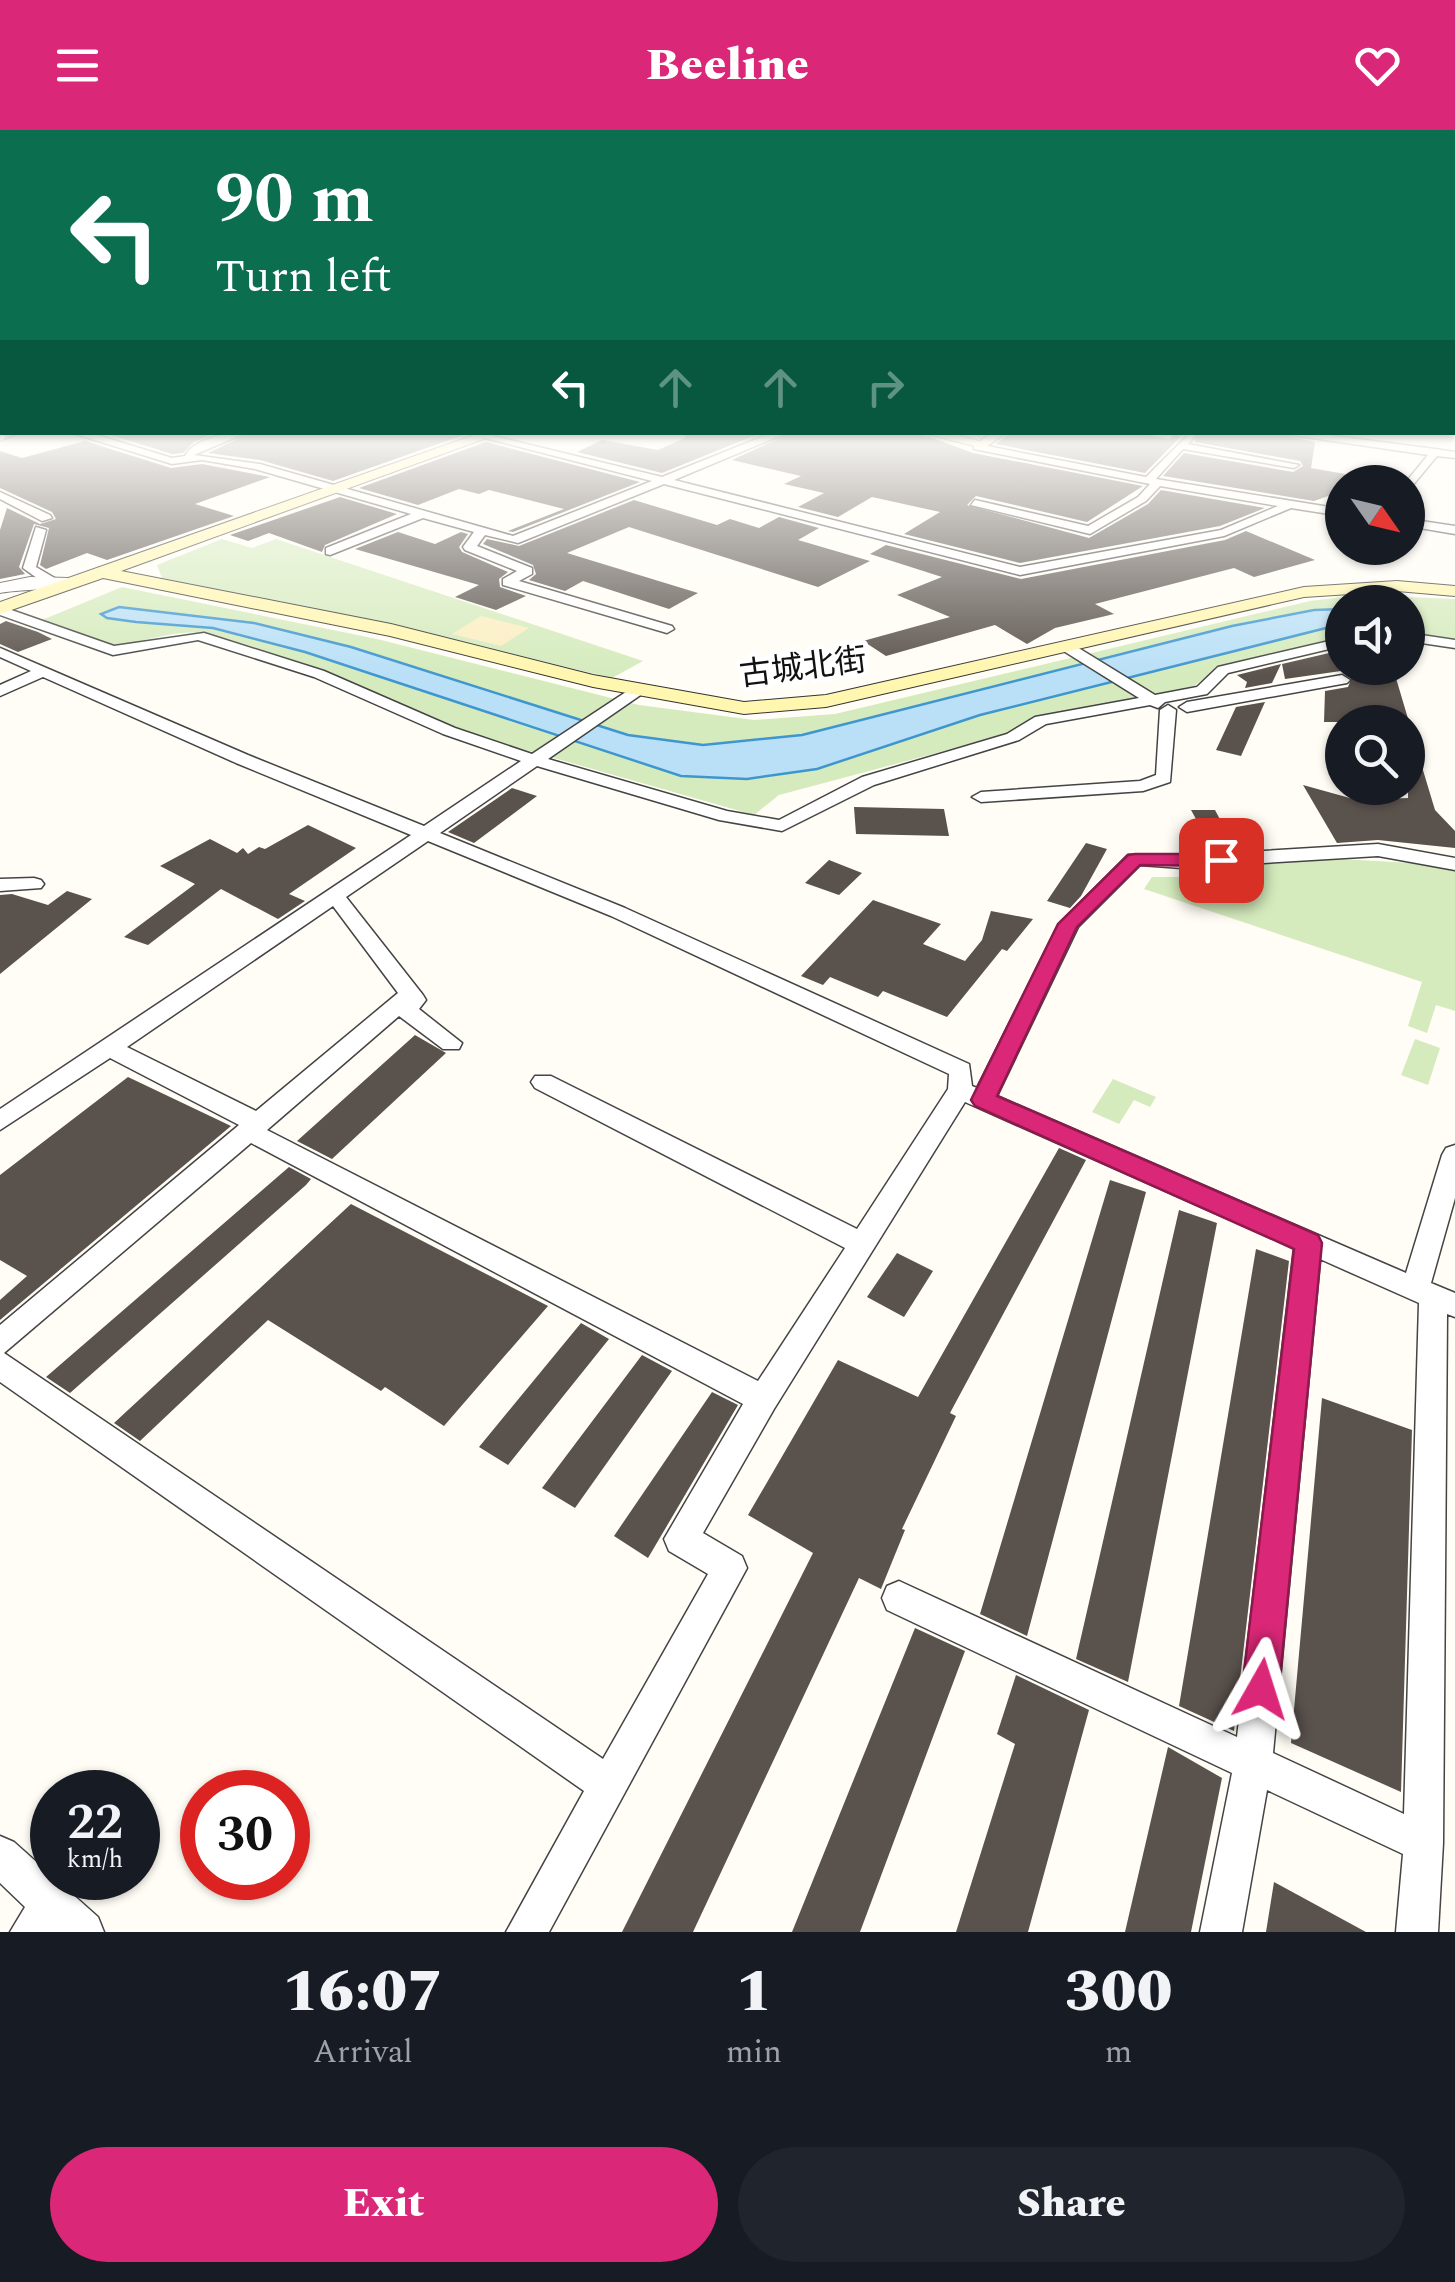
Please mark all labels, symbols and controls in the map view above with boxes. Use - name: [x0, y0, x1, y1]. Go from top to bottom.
- text: Beeline: [646, 31, 809, 100]
- icon: menu: [50, 38, 105, 93]
- icon: heart: [1350, 38, 1405, 93]
- text: 90 m: [215, 147, 374, 253]
- icon: left: [50, 170, 180, 300]
- text: Turn left: [215, 243, 392, 312]
- icon: left: [543, 360, 598, 415]
- icon: ahead: [648, 360, 703, 415]
- icon: ahead: [753, 360, 808, 415]
- icon: right: [858, 360, 913, 415]
- north arrow: [1325, 465, 1425, 565]
- map controls: [1325, 465, 1425, 805]
- button: sound: [1325, 585, 1425, 685]
- street label: 古城北街: [736, 636, 870, 700]
- button: search: [1325, 705, 1425, 805]
- pin: [1179, 818, 1264, 903]
- icon: arrive: [1194, 833, 1249, 888]
- position arrow: [1209, 1637, 1313, 1741]
- speed limit sign: 30: [180, 1770, 310, 1900]
- text: 22: [67, 1785, 123, 1861]
- text: km/h: [67, 1841, 123, 1879]
- text: 16:07: [283, 1946, 443, 2038]
- text: 1: [736, 1946, 772, 2038]
- text: 300: [1064, 1946, 1172, 2038]
- text: Arrival: [313, 2028, 413, 2077]
- text: min: [726, 2028, 782, 2077]
- text: m: [1105, 2028, 1132, 2077]
- button: Exit: [50, 2147, 718, 2262]
- button: Share: [738, 2147, 1405, 2262]

